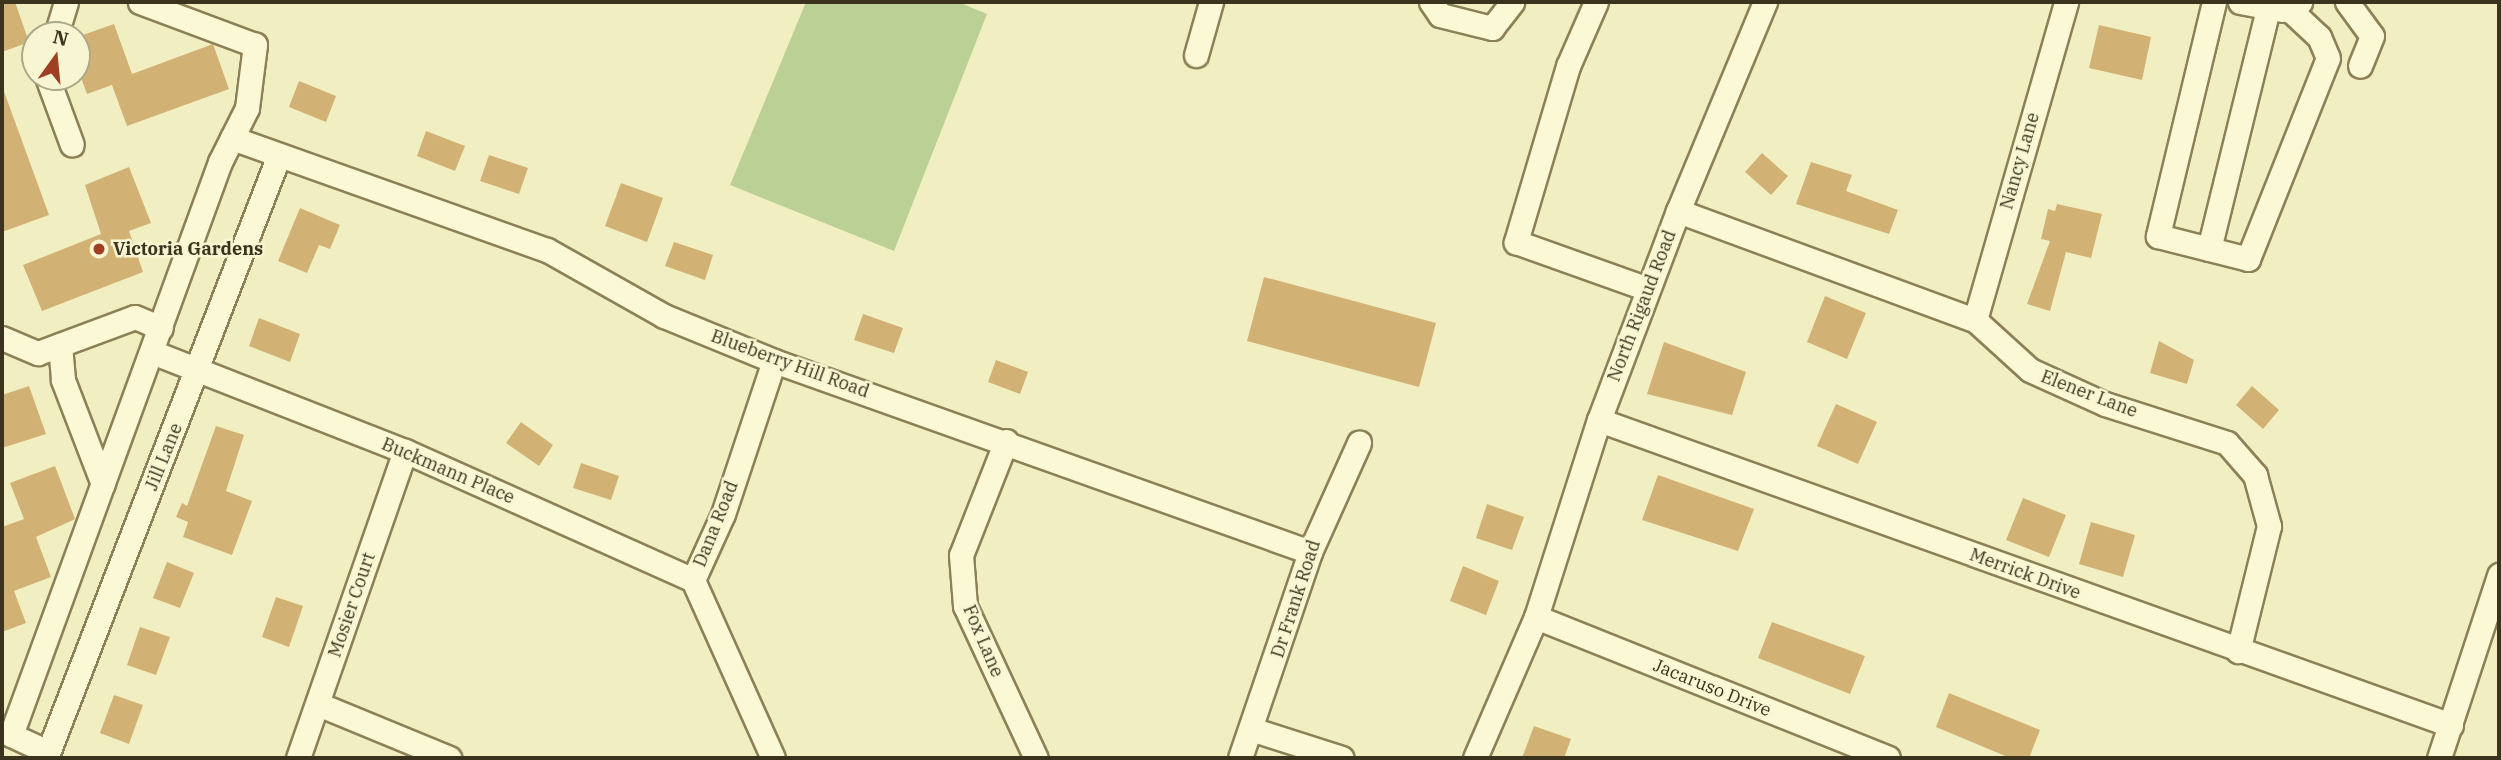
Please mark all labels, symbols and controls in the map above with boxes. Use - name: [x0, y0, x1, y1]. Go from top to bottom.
- north arrow: [21, 21, 91, 91]
- text: N: [51, 24, 71, 51]
- street label: Nancy Lane: [1996, 110, 2044, 212]
- street label: North Rigaud Road: [1603, 227, 1681, 385]
- place label: Victoria Gardens: [113, 238, 263, 260]
- marker: Victoria Gardens: [91, 241, 107, 257]
- street label: Blueberry Hill Road: [708, 325, 872, 403]
- street label: Elener Lane: [2038, 366, 2140, 422]
- street label: Jill Lane: [141, 420, 187, 494]
- street label: Buckmann Place: [378, 433, 518, 509]
- street label: Dana Road: [689, 478, 743, 570]
- street label: Dr Frank Road: [1267, 537, 1325, 661]
- street label: Merrick Drive: [1967, 544, 2083, 604]
- street label: Mosier Court: [324, 550, 380, 660]
- street label: Fox Lane: [958, 602, 1008, 680]
- street label: Jacaruso Drive: [1650, 655, 1774, 721]

